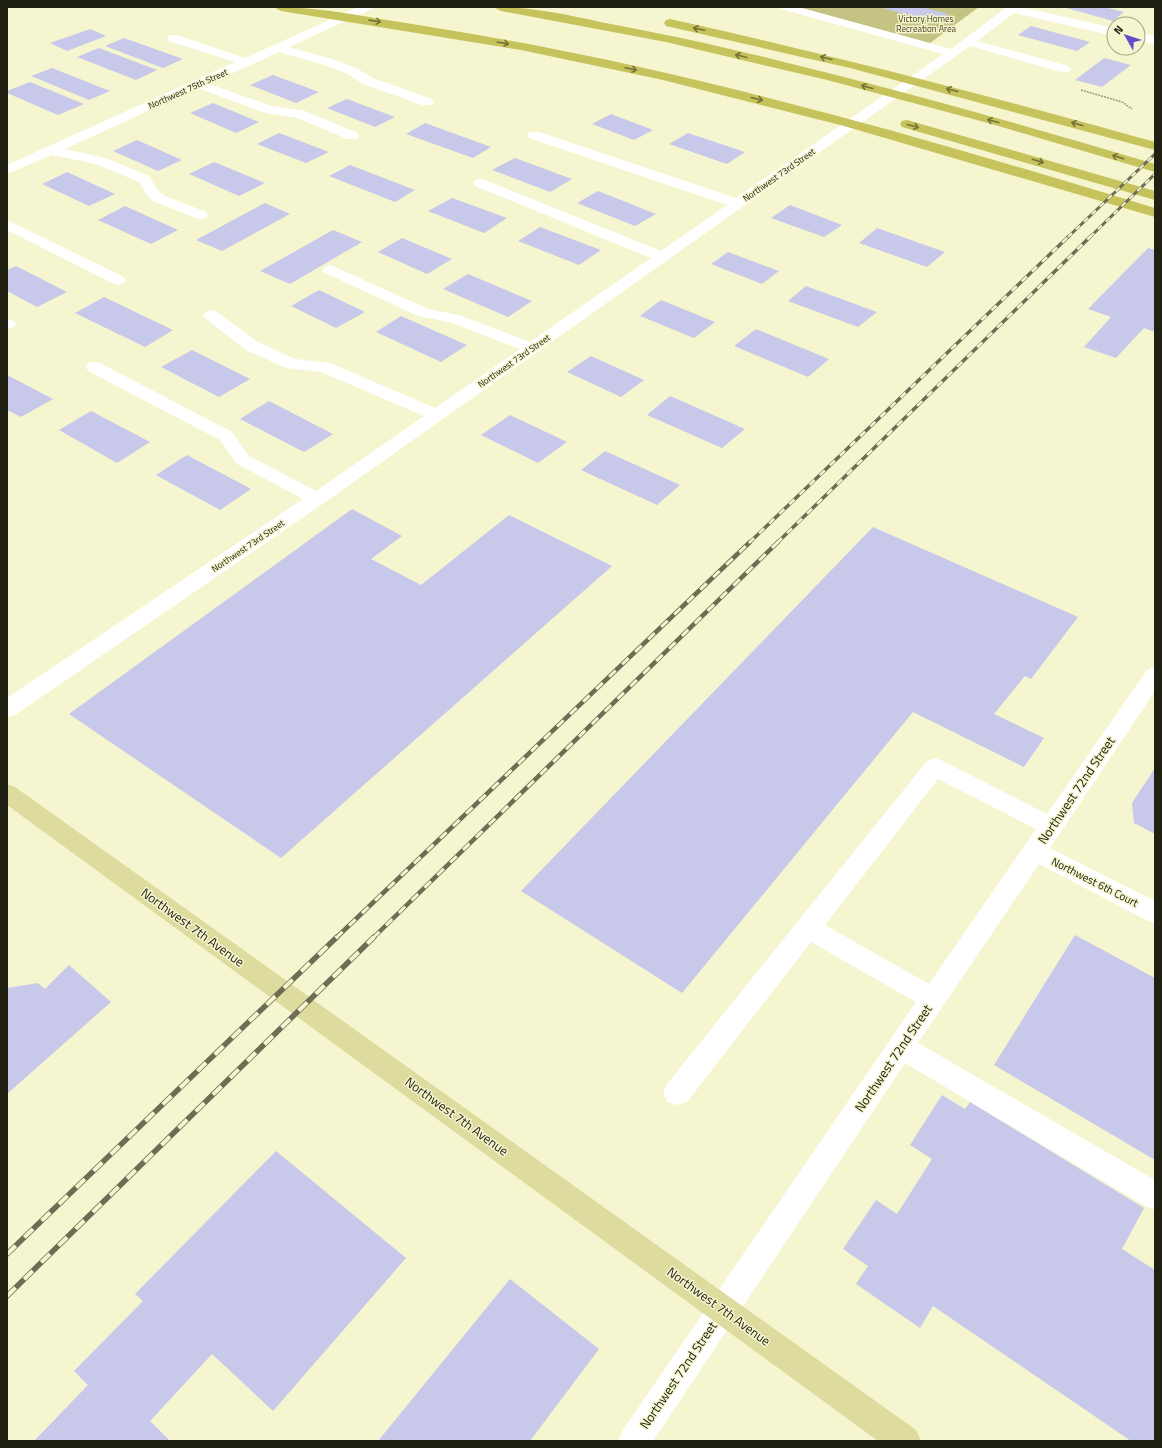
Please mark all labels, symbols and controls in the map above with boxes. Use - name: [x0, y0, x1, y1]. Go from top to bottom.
- park label: Victory Homes Recreation Area: [896, 12, 957, 35]
- north arrow: [1106, 16, 1146, 56]
- one-way arrow: [368, 17, 381, 25]
- text: N: [1110, 22, 1127, 38]
- one-way arrow: [693, 25, 706, 33]
- one-way arrow: [496, 39, 509, 47]
- one-way arrow: [735, 51, 748, 59]
- one-way arrow: [819, 54, 832, 62]
- street label: Northwest 75th Street: [146, 65, 230, 112]
- one-way arrow: [624, 65, 637, 73]
- one-way arrow: [861, 82, 874, 90]
- one-way arrow: [945, 86, 958, 93]
- one-way arrow: [750, 95, 763, 103]
- one-way arrow: [987, 116, 1000, 124]
- one-way arrow: [1071, 120, 1084, 127]
- one-way arrow: [906, 122, 919, 130]
- street label: Northwest 73rd Street: [740, 144, 818, 204]
- one-way arrow: [1111, 153, 1124, 160]
- one-way arrow: [1031, 158, 1044, 165]
- street label: Northwest 73rd Street: [475, 330, 553, 390]
- street label: Northwest 73rd Street: [209, 516, 288, 575]
- street label: Northwest 72nd Street: [1032, 732, 1120, 848]
- street label: Northwest 6th Court: [1049, 853, 1141, 911]
- street label: Northwest 7th Avenue: [137, 883, 249, 971]
- street label: Northwest 72nd Street: [849, 1000, 937, 1116]
- street label: Northwest 7th Avenue: [401, 1072, 513, 1160]
- street label: Northwest 7th Avenue: [663, 1262, 775, 1350]
- street label: Northwest 72nd Street: [634, 1317, 722, 1433]

